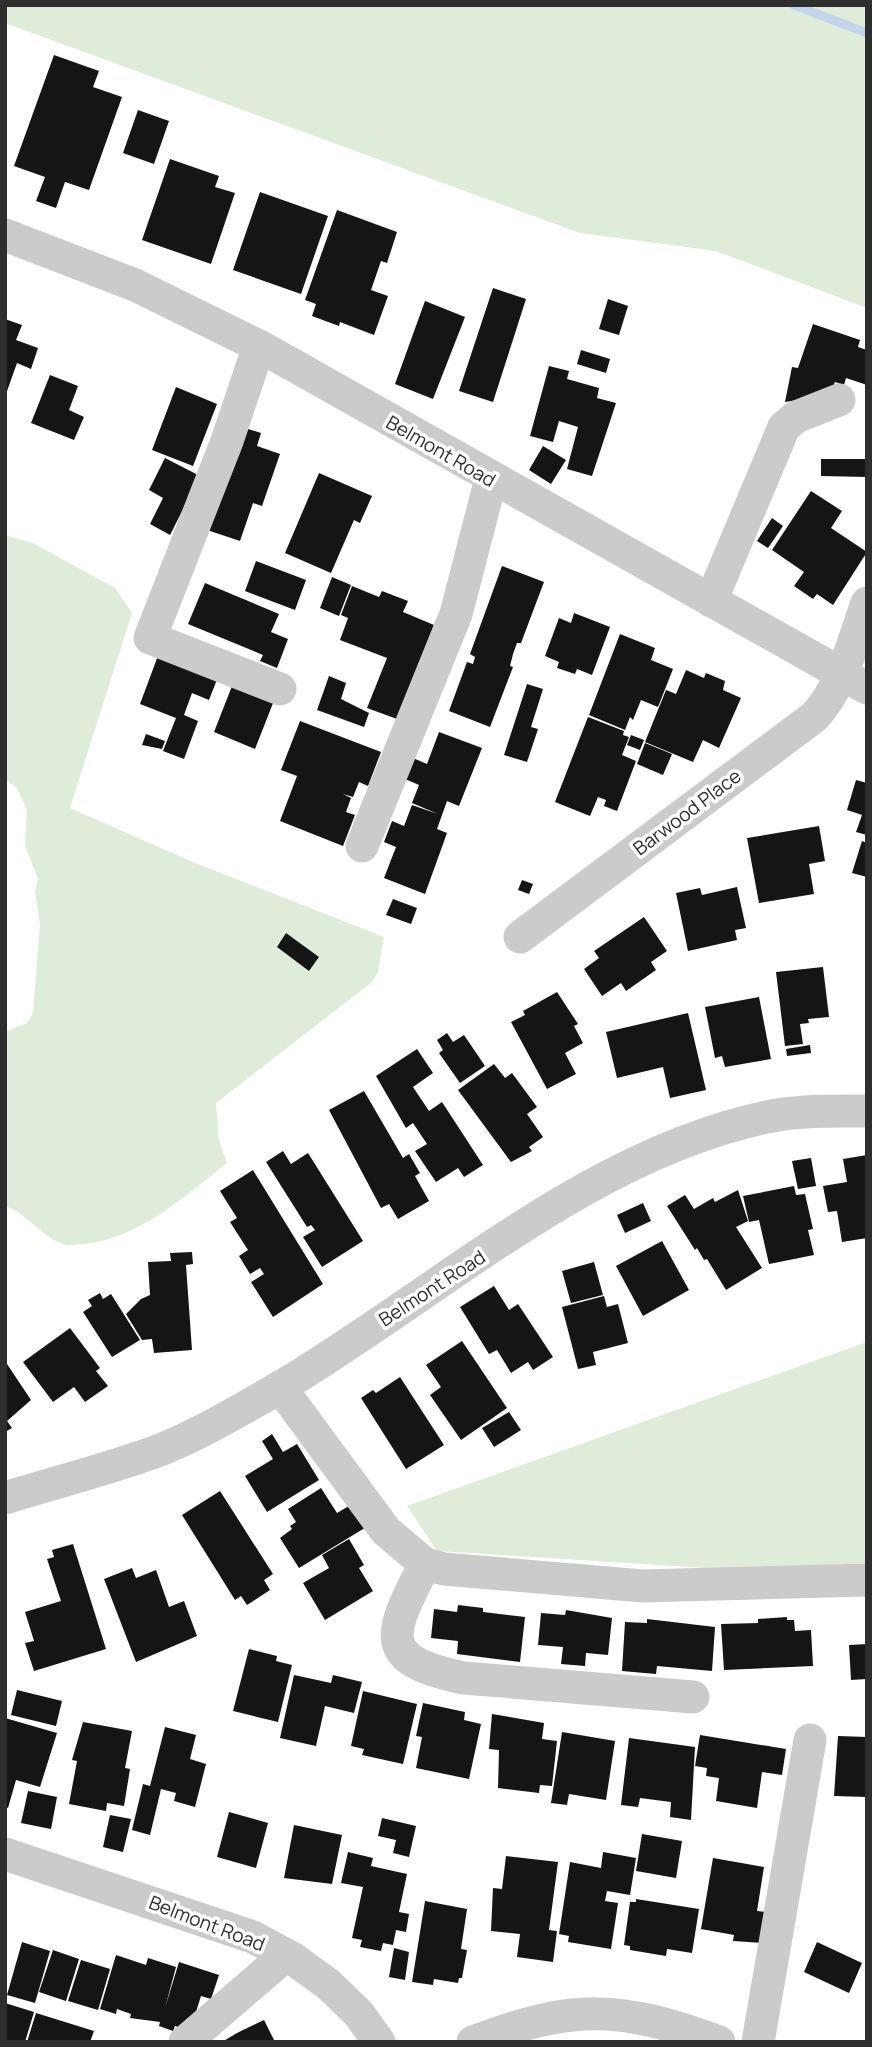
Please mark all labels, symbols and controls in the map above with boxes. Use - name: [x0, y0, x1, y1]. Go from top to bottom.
- street label: Belmont Road: [382, 409, 500, 493]
- street label: Barwood Place: [628, 763, 746, 861]
- street label: Belmont Road: [374, 1244, 490, 1332]
- street label: Belmont Road: [145, 1889, 269, 1957]

